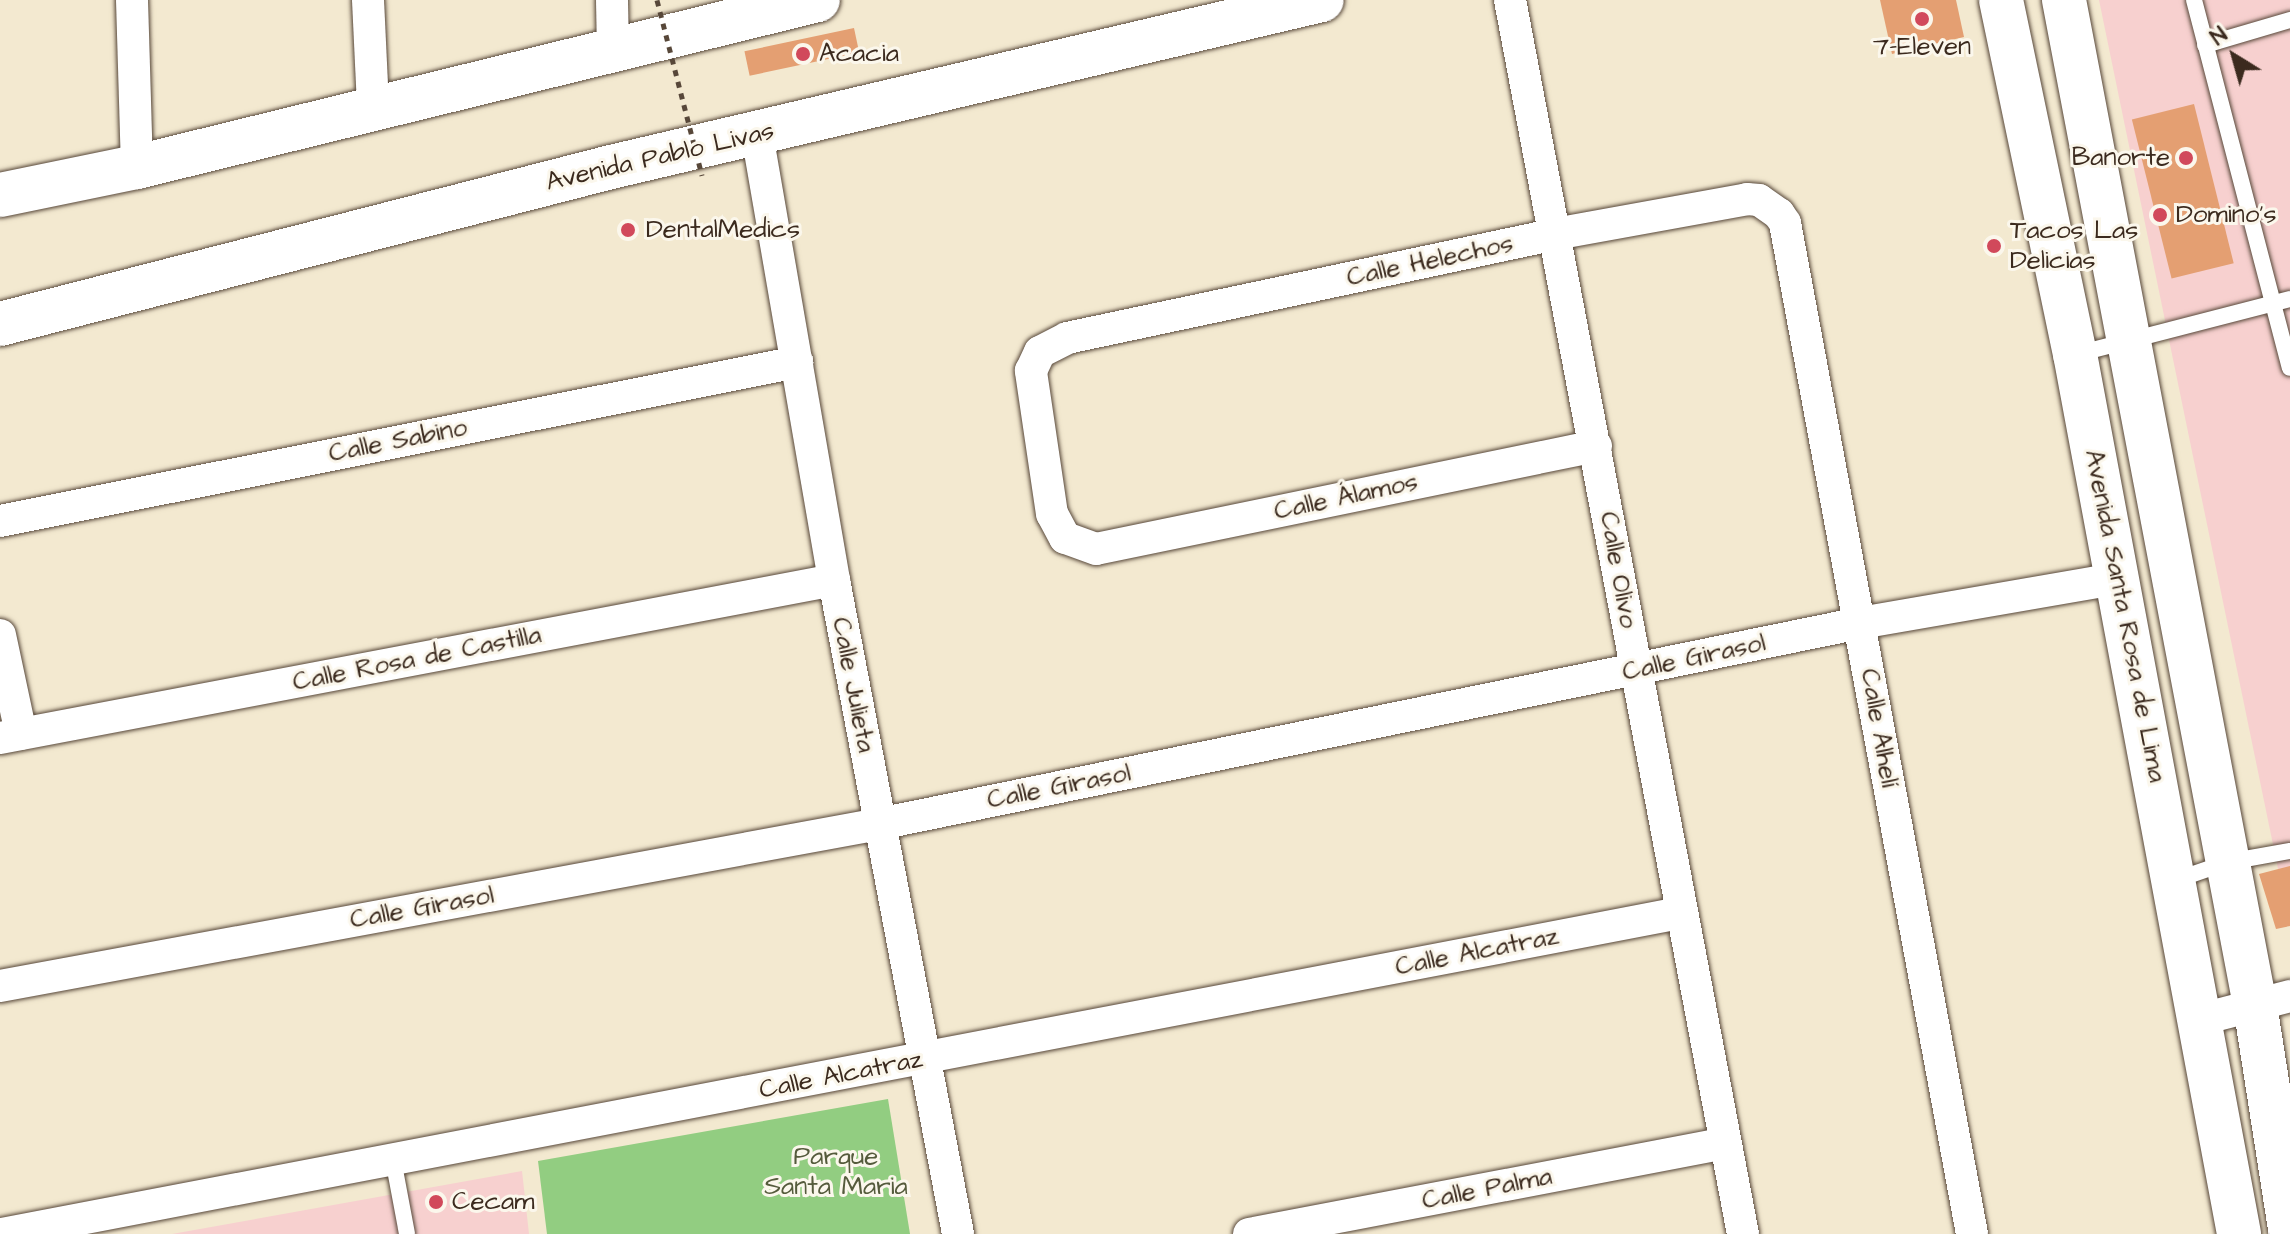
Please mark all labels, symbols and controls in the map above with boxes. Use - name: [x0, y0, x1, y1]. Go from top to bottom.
- marker: 7-Eleven: [1913, 10, 1931, 28]
- north arrow: [2194, 16, 2274, 96]
- text: N: [2204, 20, 2234, 53]
- place label: 7-Eleven: [1873, 31, 1971, 63]
- place label: Acacia: [819, 38, 899, 70]
- marker: Acacia: [794, 45, 812, 63]
- street label: Avenida Pablo Livas: [543, 116, 777, 198]
- place label: Banorte: [2072, 142, 2170, 174]
- marker: Banorte: [2177, 149, 2195, 167]
- place label: Domino's: [2176, 199, 2277, 231]
- marker: Domino's: [2151, 206, 2169, 224]
- place label: DentalMedics: [646, 214, 800, 246]
- place label: Tacos Las Delicias: [2010, 215, 2138, 276]
- marker: DentalMedics: [617, 219, 639, 241]
- street label: Calle Helechos: [1344, 228, 1516, 294]
- marker: Tacos Las Delicias: [1985, 237, 2003, 255]
- street label: Calle Sabino: [326, 412, 470, 470]
- street label: Avenida Santa Rosa de Lima: [2077, 447, 2173, 785]
- street label: Calle Álamos: [1271, 467, 1421, 527]
- street label: Calle Olivo: [1592, 509, 1644, 631]
- street label: Calle Julieta: [825, 615, 881, 755]
- street label: Calle Rosa de Castilla: [290, 620, 544, 698]
- street label: Calle Girasol: [1620, 628, 1768, 688]
- street label: Calle Alhelí: [1853, 666, 1905, 790]
- street label: Calle Girasol: [985, 758, 1133, 816]
- street label: Calle Girasol: [348, 880, 496, 936]
- street label: Calle Alcatraz: [1393, 921, 1561, 983]
- street label: Calle Alcatraz: [757, 1044, 925, 1106]
- park label: Parque Santa Maria: [764, 1141, 908, 1202]
- street label: Calle Palma: [1419, 1161, 1555, 1217]
- place label: Cecam: [452, 1186, 534, 1218]
- marker: Cecam: [427, 1193, 445, 1211]

